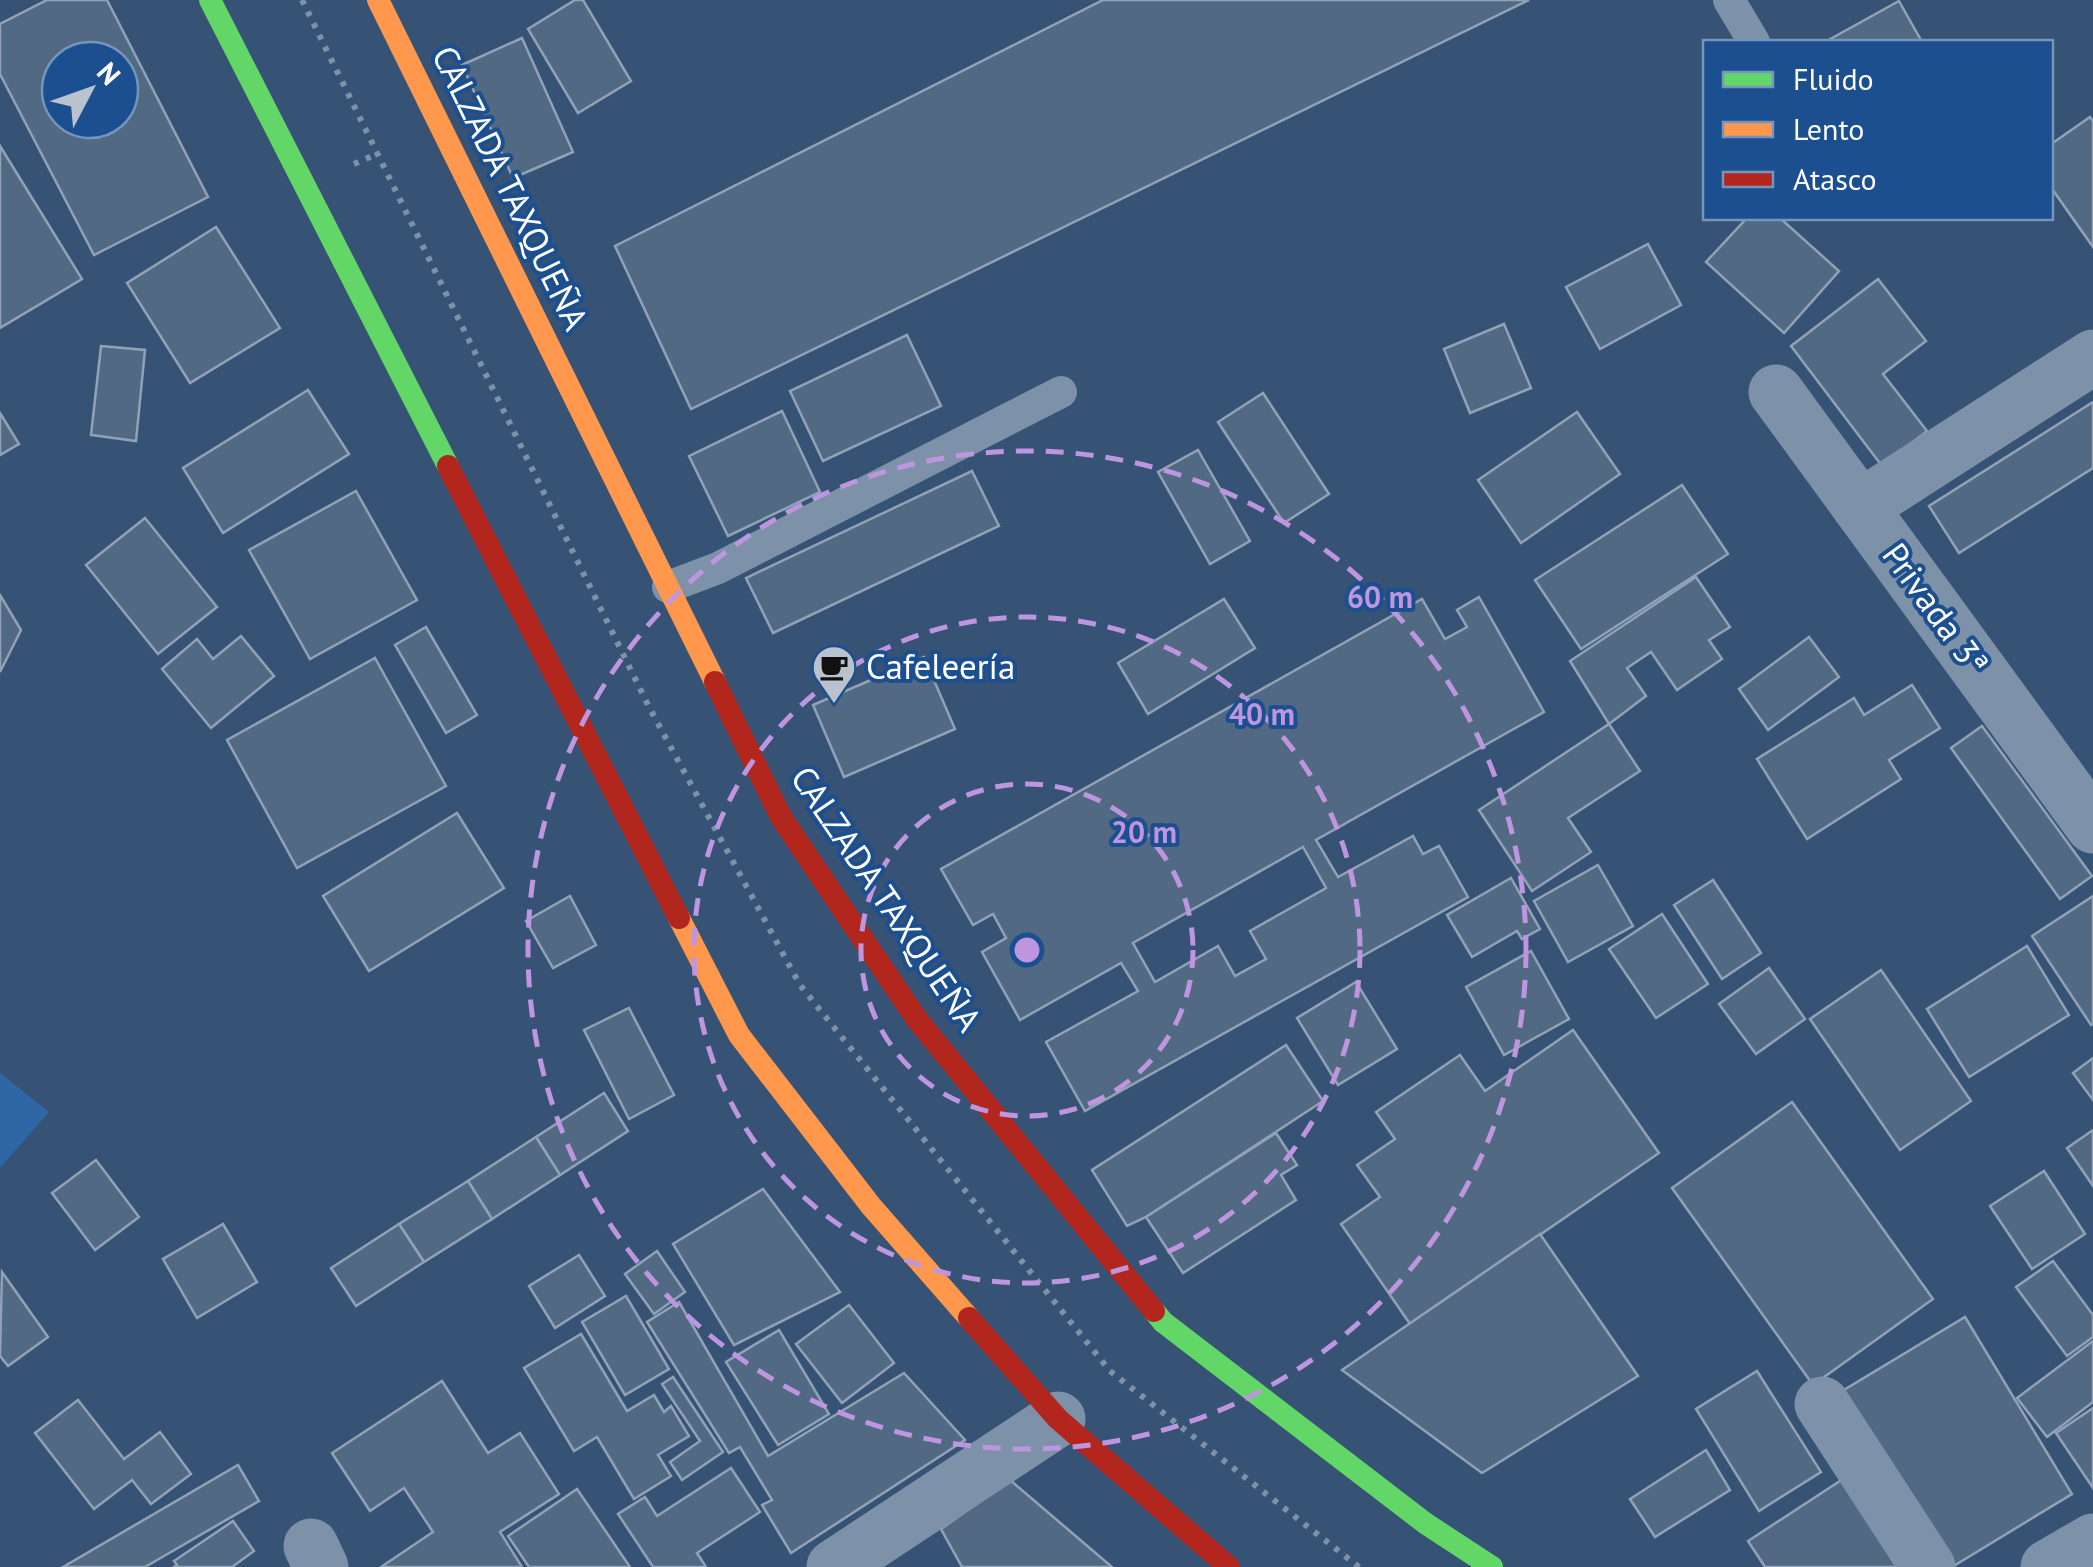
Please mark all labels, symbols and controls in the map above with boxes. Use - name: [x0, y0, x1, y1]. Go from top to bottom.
- street label: CALZADA TAXQUEÑA: [422, 38, 600, 338]
- north arrow: [40, 40, 140, 140]
- legend: [1703, 40, 2053, 220]
- text: N: [89, 54, 129, 92]
- text: Fluido: [1793, 59, 1874, 98]
- text: Lento: [1793, 109, 1864, 148]
- text: Atasco: [1793, 159, 1877, 198]
- street label: Privada 3ª: [1873, 533, 1999, 683]
- text: 60 m: [1347, 577, 1413, 616]
- place label: Cafeleería: [866, 643, 1015, 689]
- cafe icon: Cafeleería: [811, 644, 857, 705]
- text: 40 m: [1229, 694, 1295, 733]
- street label: CALZADA TAXQUEÑA: [781, 757, 993, 1041]
- text: 20 m: [1111, 812, 1177, 851]
- centre of rings: [1009, 932, 1045, 968]

